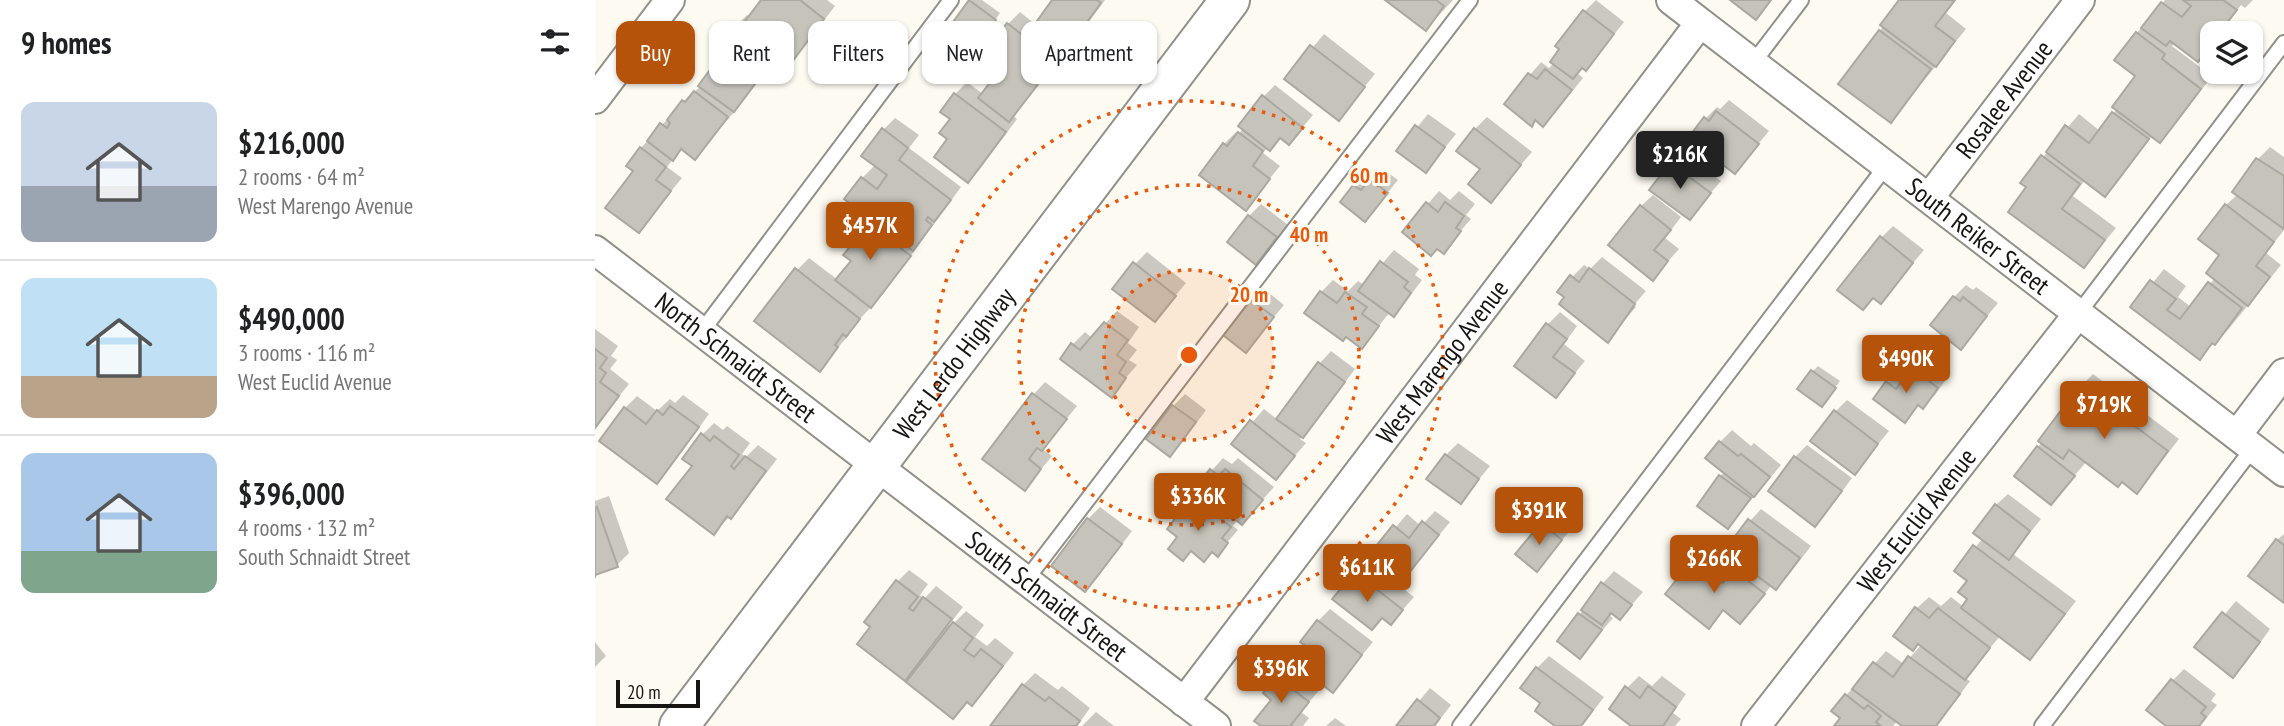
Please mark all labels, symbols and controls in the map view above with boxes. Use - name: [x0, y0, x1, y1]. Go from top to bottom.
- chip: Buy: [616, 21, 695, 84]
- chip: Rent: [709, 21, 794, 84]
- chip: Filters: [808, 21, 908, 84]
- chip: New: [922, 21, 1007, 84]
- chip: Apartment: [1021, 21, 1157, 84]
- map controls: [2200, 21, 2263, 84]
- button: layers: [2200, 21, 2263, 84]
- text: 9 homes: [21, 23, 112, 62]
- icon: filters: [536, 23, 574, 61]
- street label: Rosalee Avenue: [1948, 33, 2059, 165]
- text: $216,000: [238, 123, 345, 162]
- icon: home: [77, 130, 161, 214]
- pin: $216K: [1631, 132, 1729, 191]
- text: $216K: [1652, 139, 1708, 168]
- text: 2 rooms · 64 m²: [238, 162, 365, 191]
- text: 60 m: [1350, 162, 1388, 189]
- street label: South Reiker Street: [1899, 170, 2056, 301]
- text: West Marengo Avenue: [238, 191, 413, 220]
- pin: $457K: [821, 202, 919, 262]
- text: $457K: [842, 210, 898, 239]
- text: 40 m: [1290, 221, 1328, 248]
- street label: West Marengo Avenue: [1369, 273, 1515, 451]
- street label: West Lerdo Highway: [885, 281, 1022, 446]
- text: 20 m: [1230, 281, 1268, 308]
- street label: North Schnaidt Street: [649, 285, 823, 429]
- text: $490,000: [238, 299, 345, 338]
- icon: home: [77, 306, 161, 390]
- pin: $490K: [1857, 336, 1955, 395]
- text: 3 rooms · 116 m²: [238, 338, 375, 367]
- centre of rings: [1177, 343, 1201, 367]
- text: $490K: [1878, 343, 1934, 372]
- text: West Euclid Avenue: [238, 367, 392, 396]
- pin: $719K: [2055, 382, 2153, 441]
- text: $719K: [2076, 389, 2132, 418]
- street label: West Euclid Avenue: [1850, 441, 1983, 599]
- text: $396,000: [238, 474, 345, 513]
- pin: $336K: [1149, 474, 1247, 533]
- icon: home: [77, 481, 161, 565]
- text: $336K: [1170, 481, 1226, 510]
- pin: $391K: [1490, 488, 1588, 547]
- text: $391K: [1511, 495, 1567, 524]
- text: 4 rooms · 132 m²: [238, 513, 375, 542]
- street label: South Schnaidt Street: [960, 523, 1134, 668]
- pin: $266K: [1665, 536, 1763, 595]
- text: South Schnaidt Street: [238, 542, 410, 571]
- text: $266K: [1686, 543, 1742, 572]
- pin: $611K: [1318, 544, 1416, 604]
- text: $611K: [1339, 552, 1395, 581]
- pin: $396K: [1232, 646, 1330, 705]
- text: $396K: [1253, 653, 1309, 682]
- scale bar: [616, 677, 700, 709]
- text: 20 m: [627, 680, 661, 704]

